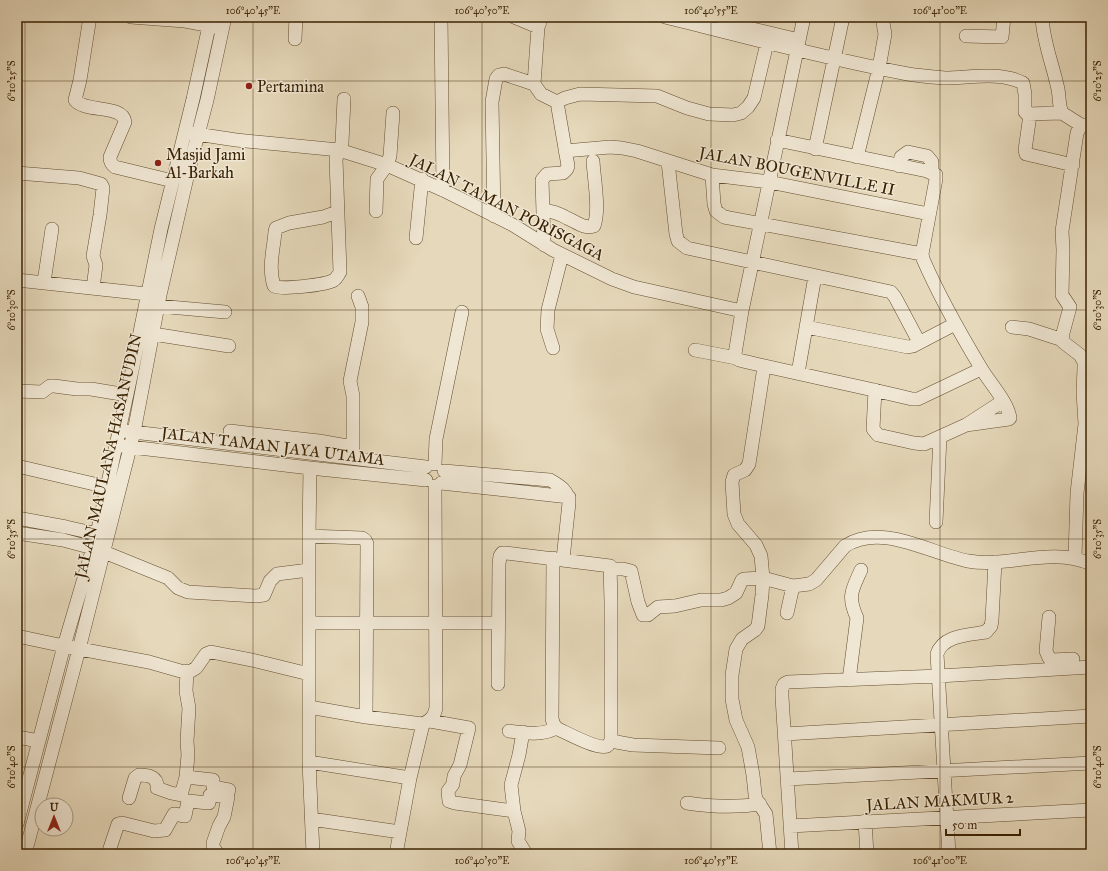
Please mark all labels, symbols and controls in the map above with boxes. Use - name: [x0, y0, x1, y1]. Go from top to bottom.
- text: 106°40'45"E: [226, 5, 280, 17]
- text: 106°40'50"E: [455, 5, 509, 17]
- text: 106°40'55"E: [684, 5, 738, 17]
- text: 106°41'00"E: [913, 5, 967, 17]
- text: 6°10'25"S: [6, 60, 18, 101]
- text: 6°10'25"S: [1092, 60, 1104, 101]
- place label: Pertamina: [257, 77, 324, 96]
- marker: Pertamina: [244, 81, 254, 91]
- street label: JALAN BOUGENVILLE II: [695, 142, 897, 200]
- place label: Masjid Jami Al-Barkah: [165, 145, 246, 182]
- street label: JALAN TAMAN PORISGAGA: [404, 149, 608, 265]
- marker: Masjid Jami Al-Barkah: [153, 158, 163, 168]
- text: 6°10'30"S: [6, 289, 18, 331]
- text: 6°10'30"S: [1092, 289, 1104, 331]
- street label: JALAN MAULANA HASANUDIN: [70, 331, 147, 583]
- street label: JALAN TAMAN JAYA UTAMA: [158, 423, 386, 470]
- text: 6°10'35"S: [6, 519, 18, 559]
- text: 6°10'35"S: [1092, 519, 1104, 559]
- text: 6°10'40"S: [6, 745, 18, 788]
- text: 6°10'40"S: [1092, 745, 1104, 788]
- street label: JALAN MAKMUR 2: [864, 788, 1014, 815]
- north arrow: [34, 797, 74, 837]
- text: U: [50, 801, 59, 814]
- scale bar: [946, 811, 1020, 837]
- text: 50 m: [952, 818, 977, 832]
- text: 106°40'45"E: [226, 855, 280, 867]
- text: 106°40'50"E: [455, 855, 509, 867]
- text: 106°40'55"E: [684, 855, 738, 867]
- text: 106°41'00"E: [913, 855, 967, 867]

